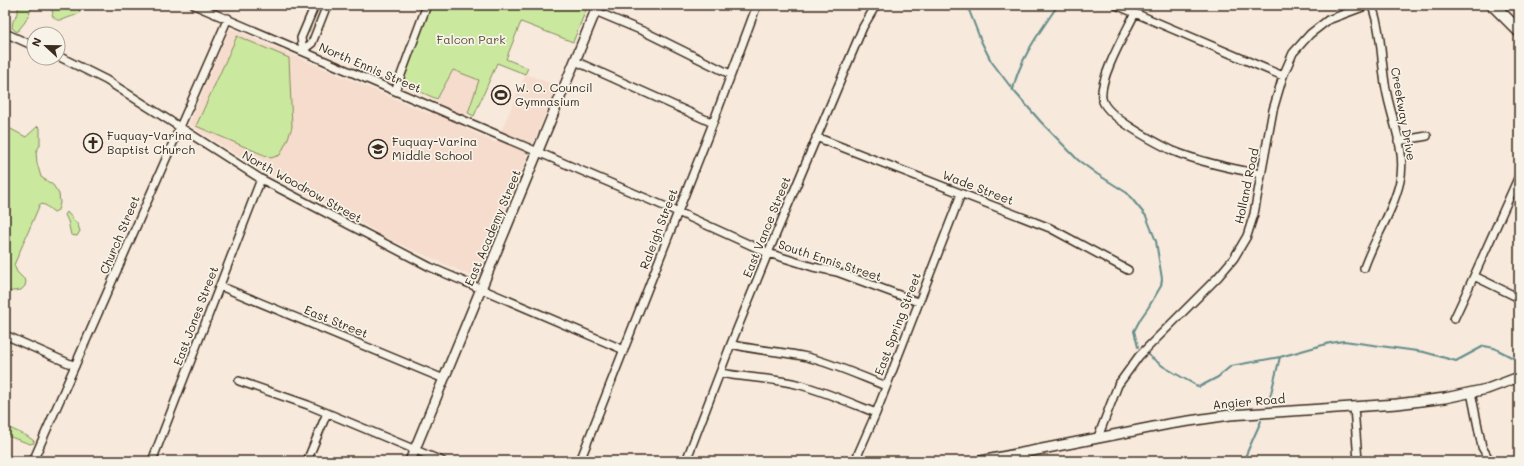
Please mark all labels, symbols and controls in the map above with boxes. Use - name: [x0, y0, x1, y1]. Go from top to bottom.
- north arrow: [26, 26, 66, 66]
- park label: Falcon Park: [436, 31, 506, 47]
- text: N: [28, 35, 45, 49]
- street label: North Ennis Street: [317, 38, 424, 96]
- street label: Creekway Drive: [1388, 66, 1420, 162]
- place label: W. O. Council Gymnasium: [515, 79, 592, 109]
- sports icon: W. O. Council Gymnasium: [490, 84, 512, 106]
- place label: Fuquay-Varina Baptist Church: [107, 127, 195, 157]
- church icon: Fuquay-Varina Baptist Church: [82, 132, 104, 154]
- place label: Fuquay-Varina Middle School: [392, 133, 477, 163]
- school or university icon: Fuquay-Varina Middle School: [367, 138, 389, 160]
- street label: North Woodrow Street: [240, 146, 365, 226]
- street label: Holland Road: [1230, 146, 1262, 225]
- street label: Wade Street: [940, 166, 1016, 208]
- street label: East Academy Street: [460, 167, 524, 288]
- street label: East Vance Street: [738, 174, 794, 280]
- street label: Raleigh Street: [635, 186, 681, 271]
- street label: Church Street: [95, 193, 143, 276]
- street label: South Ennis Street: [776, 236, 884, 284]
- street label: East Jones Street: [169, 264, 221, 367]
- street label: East Spring Street: [870, 270, 924, 377]
- street label: East Street: [302, 301, 371, 341]
- street label: Angier Road: [1212, 390, 1286, 412]

